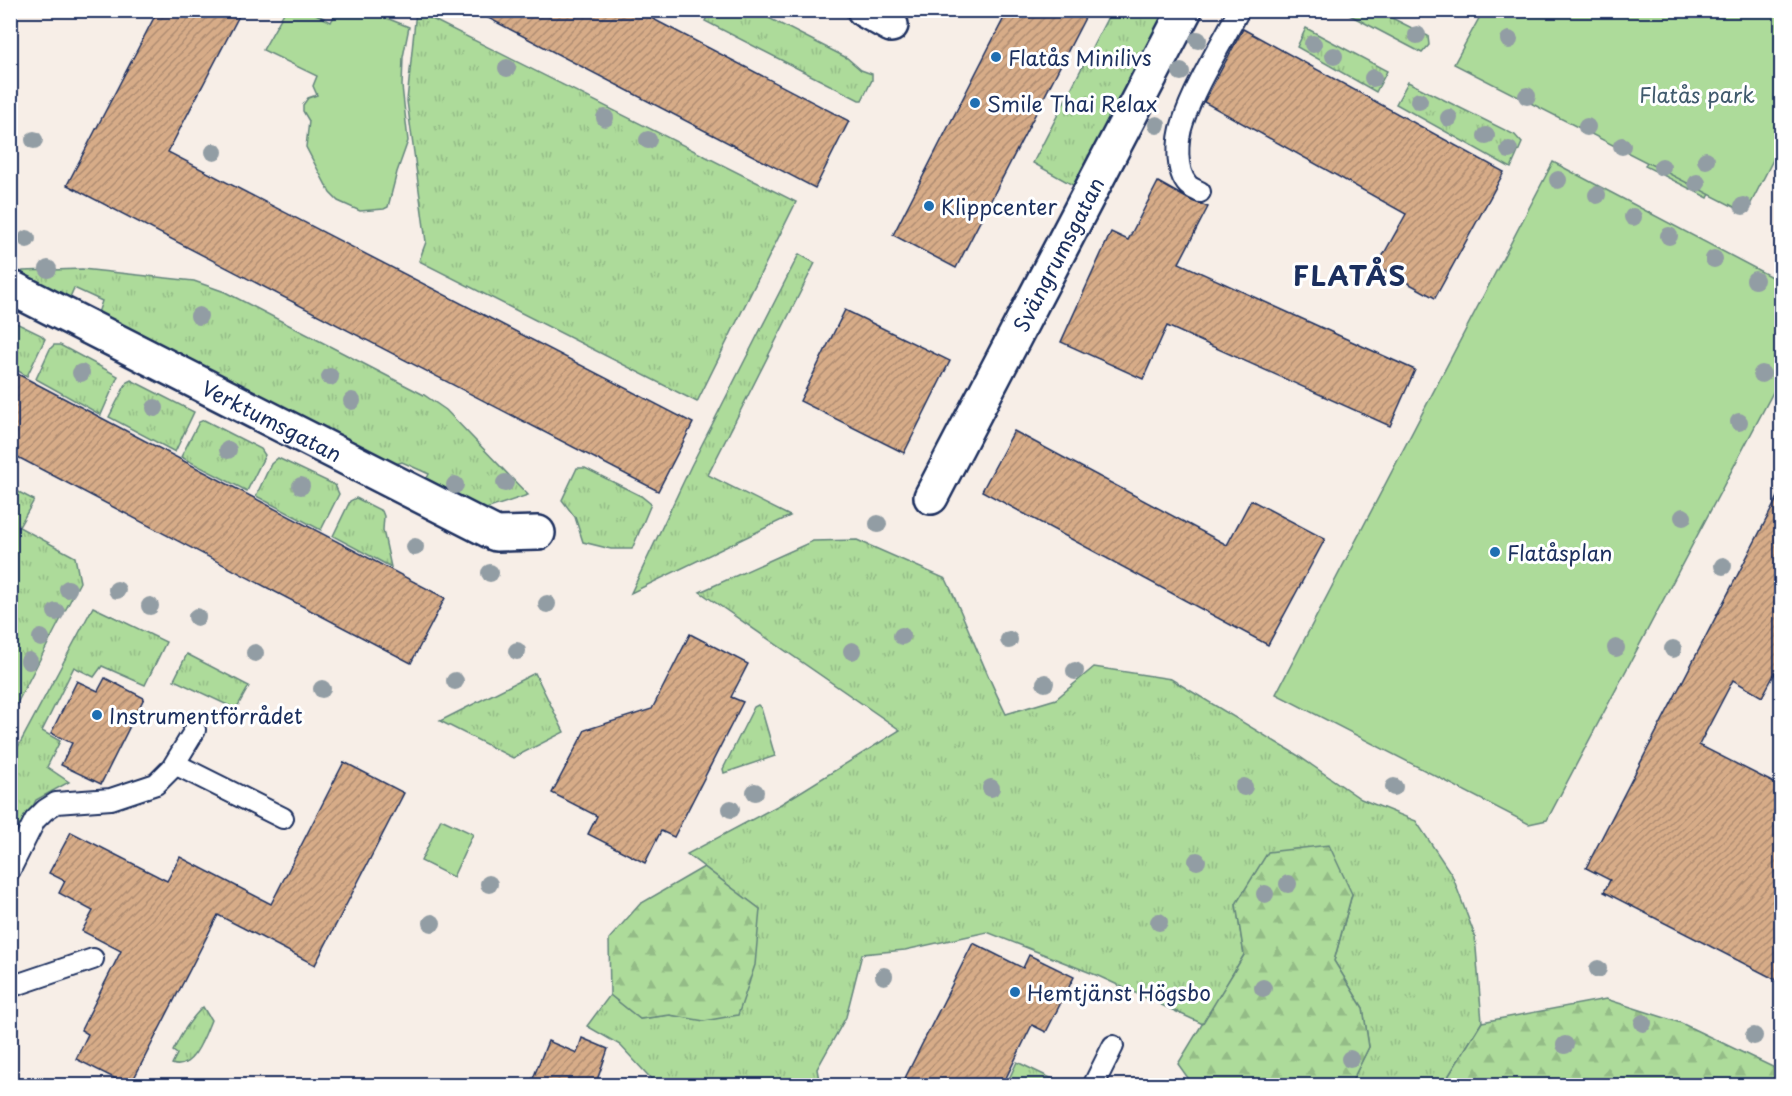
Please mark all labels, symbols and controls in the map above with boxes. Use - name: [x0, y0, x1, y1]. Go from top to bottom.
- place label: Flatås Minilivs: [1008, 41, 1152, 73]
- marker: Flatås Minilivs: [989, 50, 1003, 64]
- park label: Flatås park: [1639, 78, 1755, 110]
- place label: Smile Thai Relax: [987, 87, 1157, 119]
- marker: Smile Thai Relax: [968, 96, 982, 110]
- street label: Svängrumsgatan: [1004, 171, 1111, 337]
- place label: Klippcenter: [941, 190, 1057, 222]
- marker: Klippcenter: [922, 199, 936, 213]
- district label: FLATÅS: [1293, 254, 1407, 295]
- street label: Verktumsgatan: [196, 371, 348, 469]
- place label: Flatåsplan: [1507, 536, 1613, 568]
- marker: Flatåsplan: [1488, 545, 1502, 559]
- place label: Instrumentförrådet: [109, 699, 303, 731]
- marker: Instrumentförrådet: [90, 708, 104, 722]
- place label: Hemtjänst Högsbo: [1027, 976, 1211, 1008]
- marker: Hemtjänst Högsbo: [1008, 985, 1022, 999]

